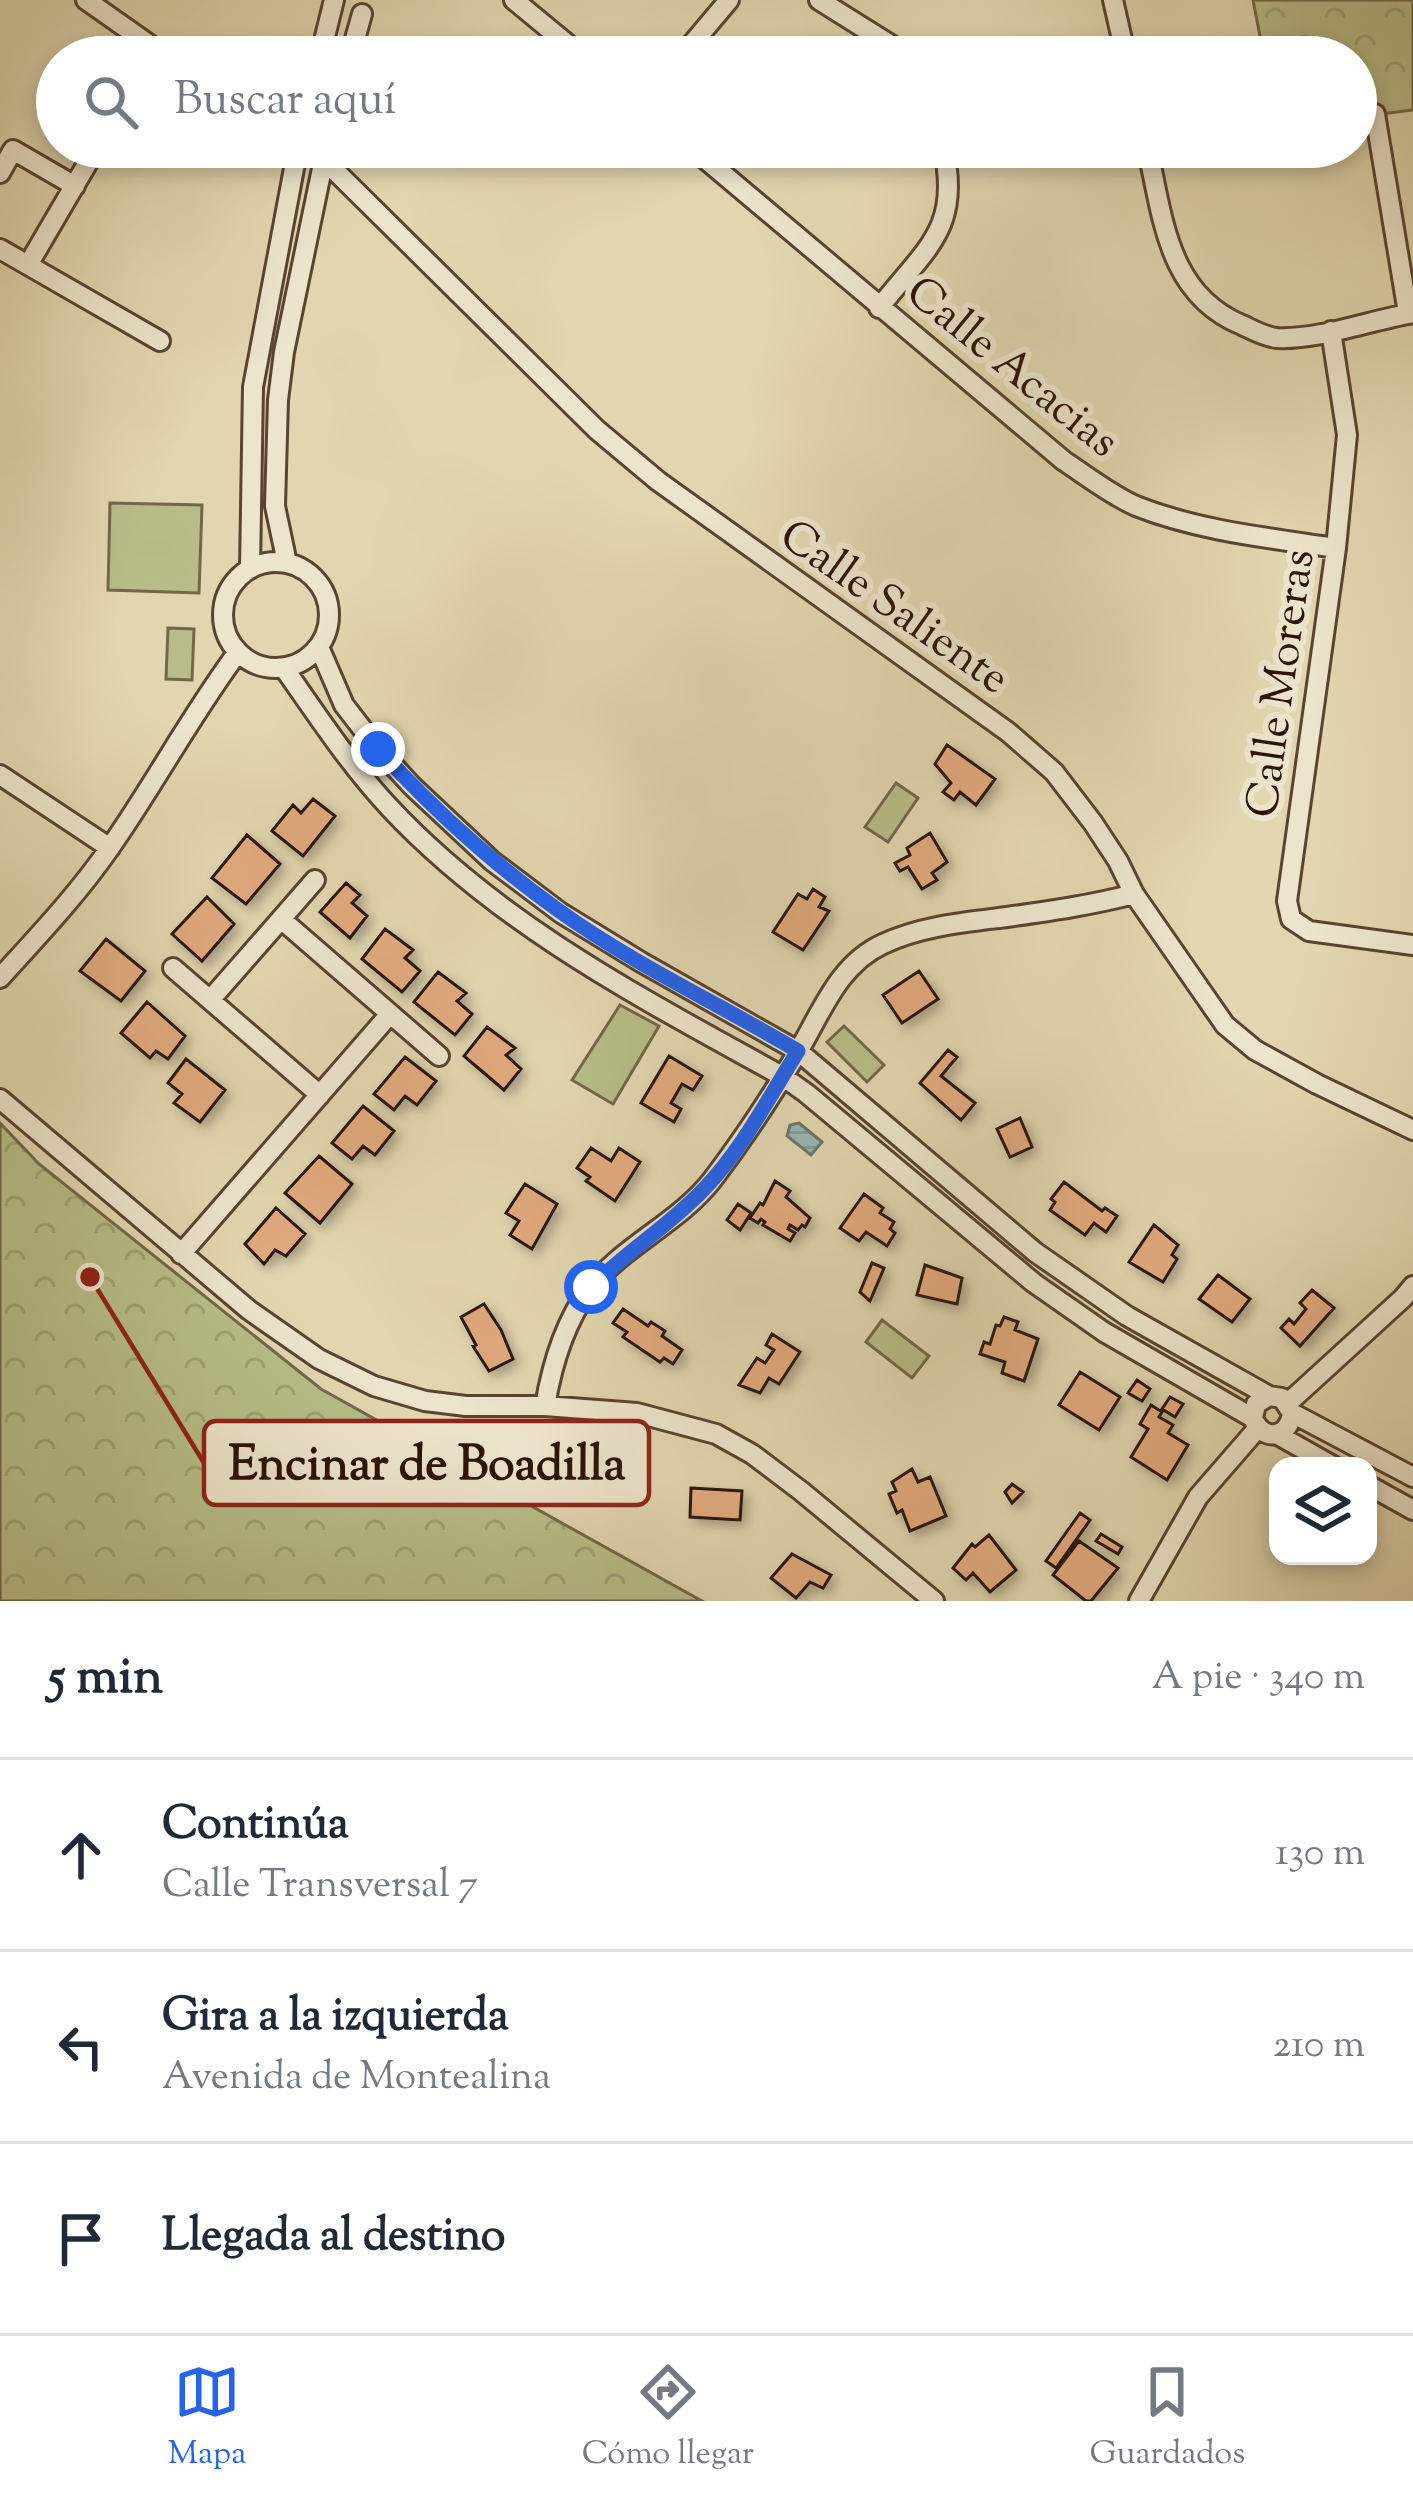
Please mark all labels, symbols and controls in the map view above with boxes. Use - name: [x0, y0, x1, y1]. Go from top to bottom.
- search box: [36, 36, 1377, 168]
- icon: search: [78, 69, 144, 135]
- text: Buscar aquí: [174, 70, 396, 135]
- street label: Calle Acacias: [890, 263, 1131, 476]
- street label: Calle Saliente: [765, 506, 1021, 713]
- street label: Calle Moreras: [1232, 546, 1334, 822]
- route end: [351, 722, 405, 776]
- route start: [564, 1260, 618, 1314]
- callout: Encinar de Boadilla: [204, 1421, 649, 1505]
- text: Encinar de Boadilla: [228, 1433, 626, 1502]
- map controls: [1269, 1457, 1377, 1565]
- button: layers: [1269, 1457, 1377, 1565]
- text: 5 min: [48, 1643, 163, 1716]
- text: A pie · 340 m: [1152, 1651, 1365, 1707]
- text: Continúa: [162, 1794, 349, 1859]
- icon: ahead: [48, 1822, 114, 1888]
- text: 130 m: [1275, 1827, 1365, 1883]
- text: Calle Transversal 7: [162, 1859, 478, 1915]
- text: Gira a la izquierda: [162, 1986, 509, 2051]
- icon: left: [48, 2014, 114, 2080]
- text: 210 m: [1273, 2019, 1365, 2075]
- text: Avenida de Montealina: [162, 2051, 551, 2107]
- icon: arrive: [48, 2206, 114, 2272]
- text: Llegada al destino: [162, 2206, 506, 2271]
- tab: Mapa: [168, 2359, 246, 2479]
- tab: Cómo llegar: [582, 2359, 754, 2479]
- tab: Guardados: [1089, 2359, 1245, 2479]

